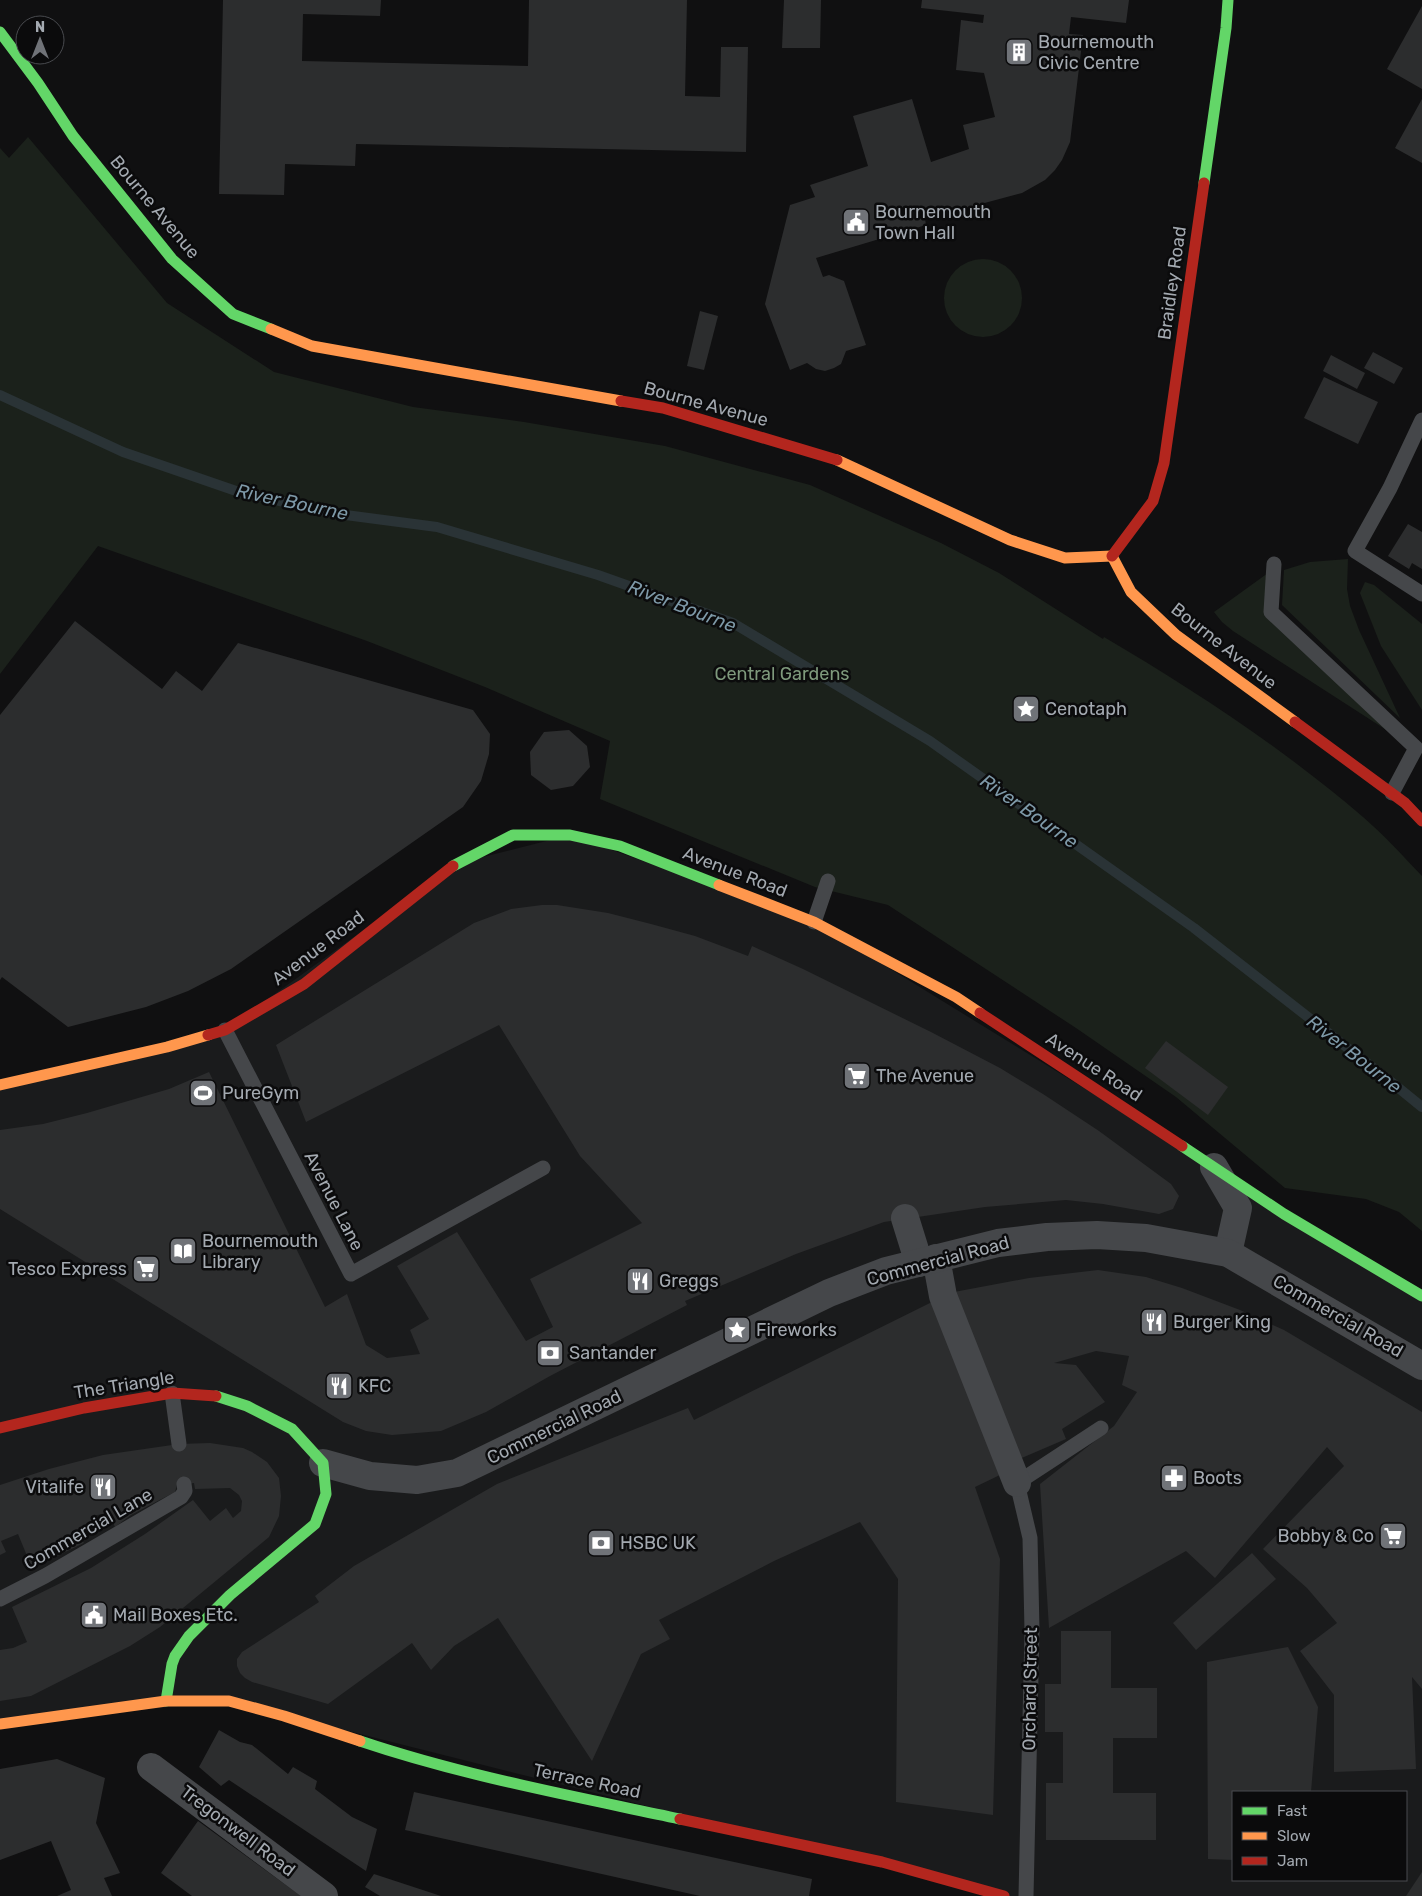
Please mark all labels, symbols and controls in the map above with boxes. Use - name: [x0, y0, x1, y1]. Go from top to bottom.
- north arrow: [15, 15, 65, 65]
- text: N: [35, 19, 45, 36]
- place label: Bournemouth Civic Centre: [1038, 31, 1154, 74]
- building icon: Bournemouth Civic Centre: [1004, 37, 1034, 67]
- street label: Bourne Avenue: [105, 151, 205, 263]
- place label: Bournemouth Town Hall: [875, 201, 991, 244]
- public building icon: Bournemouth Town Hall: [841, 207, 871, 237]
- street label: Braidley Road: [1153, 225, 1191, 341]
- street label: Bourne Avenue: [641, 377, 771, 431]
- water label: River Bourne: [234, 479, 350, 525]
- water label: River Bourne: [625, 575, 740, 637]
- street label: Bourne Avenue: [1167, 598, 1281, 694]
- park label: Central Gardens: [714, 663, 850, 685]
- place icon: Cenotaph: [1011, 694, 1041, 724]
- place label: Cenotaph: [1045, 698, 1127, 720]
- water label: River Bourne: [976, 769, 1083, 853]
- street label: Avenue Road: [680, 842, 790, 902]
- street label: Avenue Road: [267, 906, 369, 990]
- water label: River Bourne: [1302, 1010, 1406, 1098]
- street label: Avenue Road: [1042, 1028, 1146, 1106]
- supermarket icon: The Avenue: [842, 1061, 872, 1091]
- place label: The Avenue: [876, 1065, 974, 1087]
- sports icon: PureGym: [188, 1078, 218, 1108]
- place label: PureGym: [222, 1082, 299, 1104]
- street label: Avenue Lane: [300, 1148, 368, 1254]
- place label: Bournemouth Library: [202, 1230, 318, 1273]
- street label: Commercial Road: [864, 1231, 1012, 1291]
- library icon: Bournemouth Library: [168, 1236, 198, 1266]
- supermarket icon: Tesco Express: [131, 1254, 161, 1284]
- place label: Tesco Express: [8, 1258, 127, 1280]
- restaurant icon: Greggs: [625, 1266, 655, 1296]
- place label: Greggs: [659, 1270, 719, 1292]
- street label: Commercial Road: [1269, 1270, 1407, 1362]
- restaurant icon: Burger King: [1139, 1307, 1169, 1337]
- place label: Burger King: [1173, 1311, 1271, 1333]
- place icon: Fireworks: [722, 1315, 752, 1345]
- place label: Fireworks: [756, 1319, 837, 1341]
- bank icon: Santander: [535, 1338, 565, 1368]
- place label: Santander: [569, 1342, 657, 1364]
- street label: The Triangle: [72, 1366, 176, 1404]
- restaurant icon: KFC: [324, 1371, 354, 1401]
- place label: KFC: [358, 1375, 391, 1397]
- street label: Commercial Road: [483, 1385, 625, 1469]
- pharmacy icon: Boots: [1159, 1463, 1189, 1493]
- place label: Boots: [1193, 1467, 1242, 1489]
- restaurant icon: Vitalife: [88, 1472, 118, 1502]
- place label: Vitalife: [25, 1476, 84, 1498]
- street label: Commercial Lane: [20, 1483, 156, 1575]
- supermarket icon: Bobby & Co: [1378, 1521, 1408, 1551]
- place label: Bobby & Co: [1277, 1525, 1374, 1547]
- bank icon: HSBC UK: [586, 1528, 616, 1558]
- place label: HSBC UK: [620, 1532, 696, 1554]
- public building icon: Mail Boxes Etc.: [79, 1600, 109, 1630]
- place label: Mail Boxes Etc.: [113, 1604, 238, 1626]
- street label: Orchard Street: [1018, 1627, 1042, 1751]
- street label: Terrace Road: [531, 1759, 643, 1803]
- street label: Tregonwell Road: [176, 1781, 300, 1881]
- legend: [1232, 1791, 1407, 1881]
- text: Fast: [1277, 1802, 1307, 1820]
- text: Slow: [1277, 1827, 1310, 1845]
- text: Jam: [1277, 1852, 1308, 1870]

